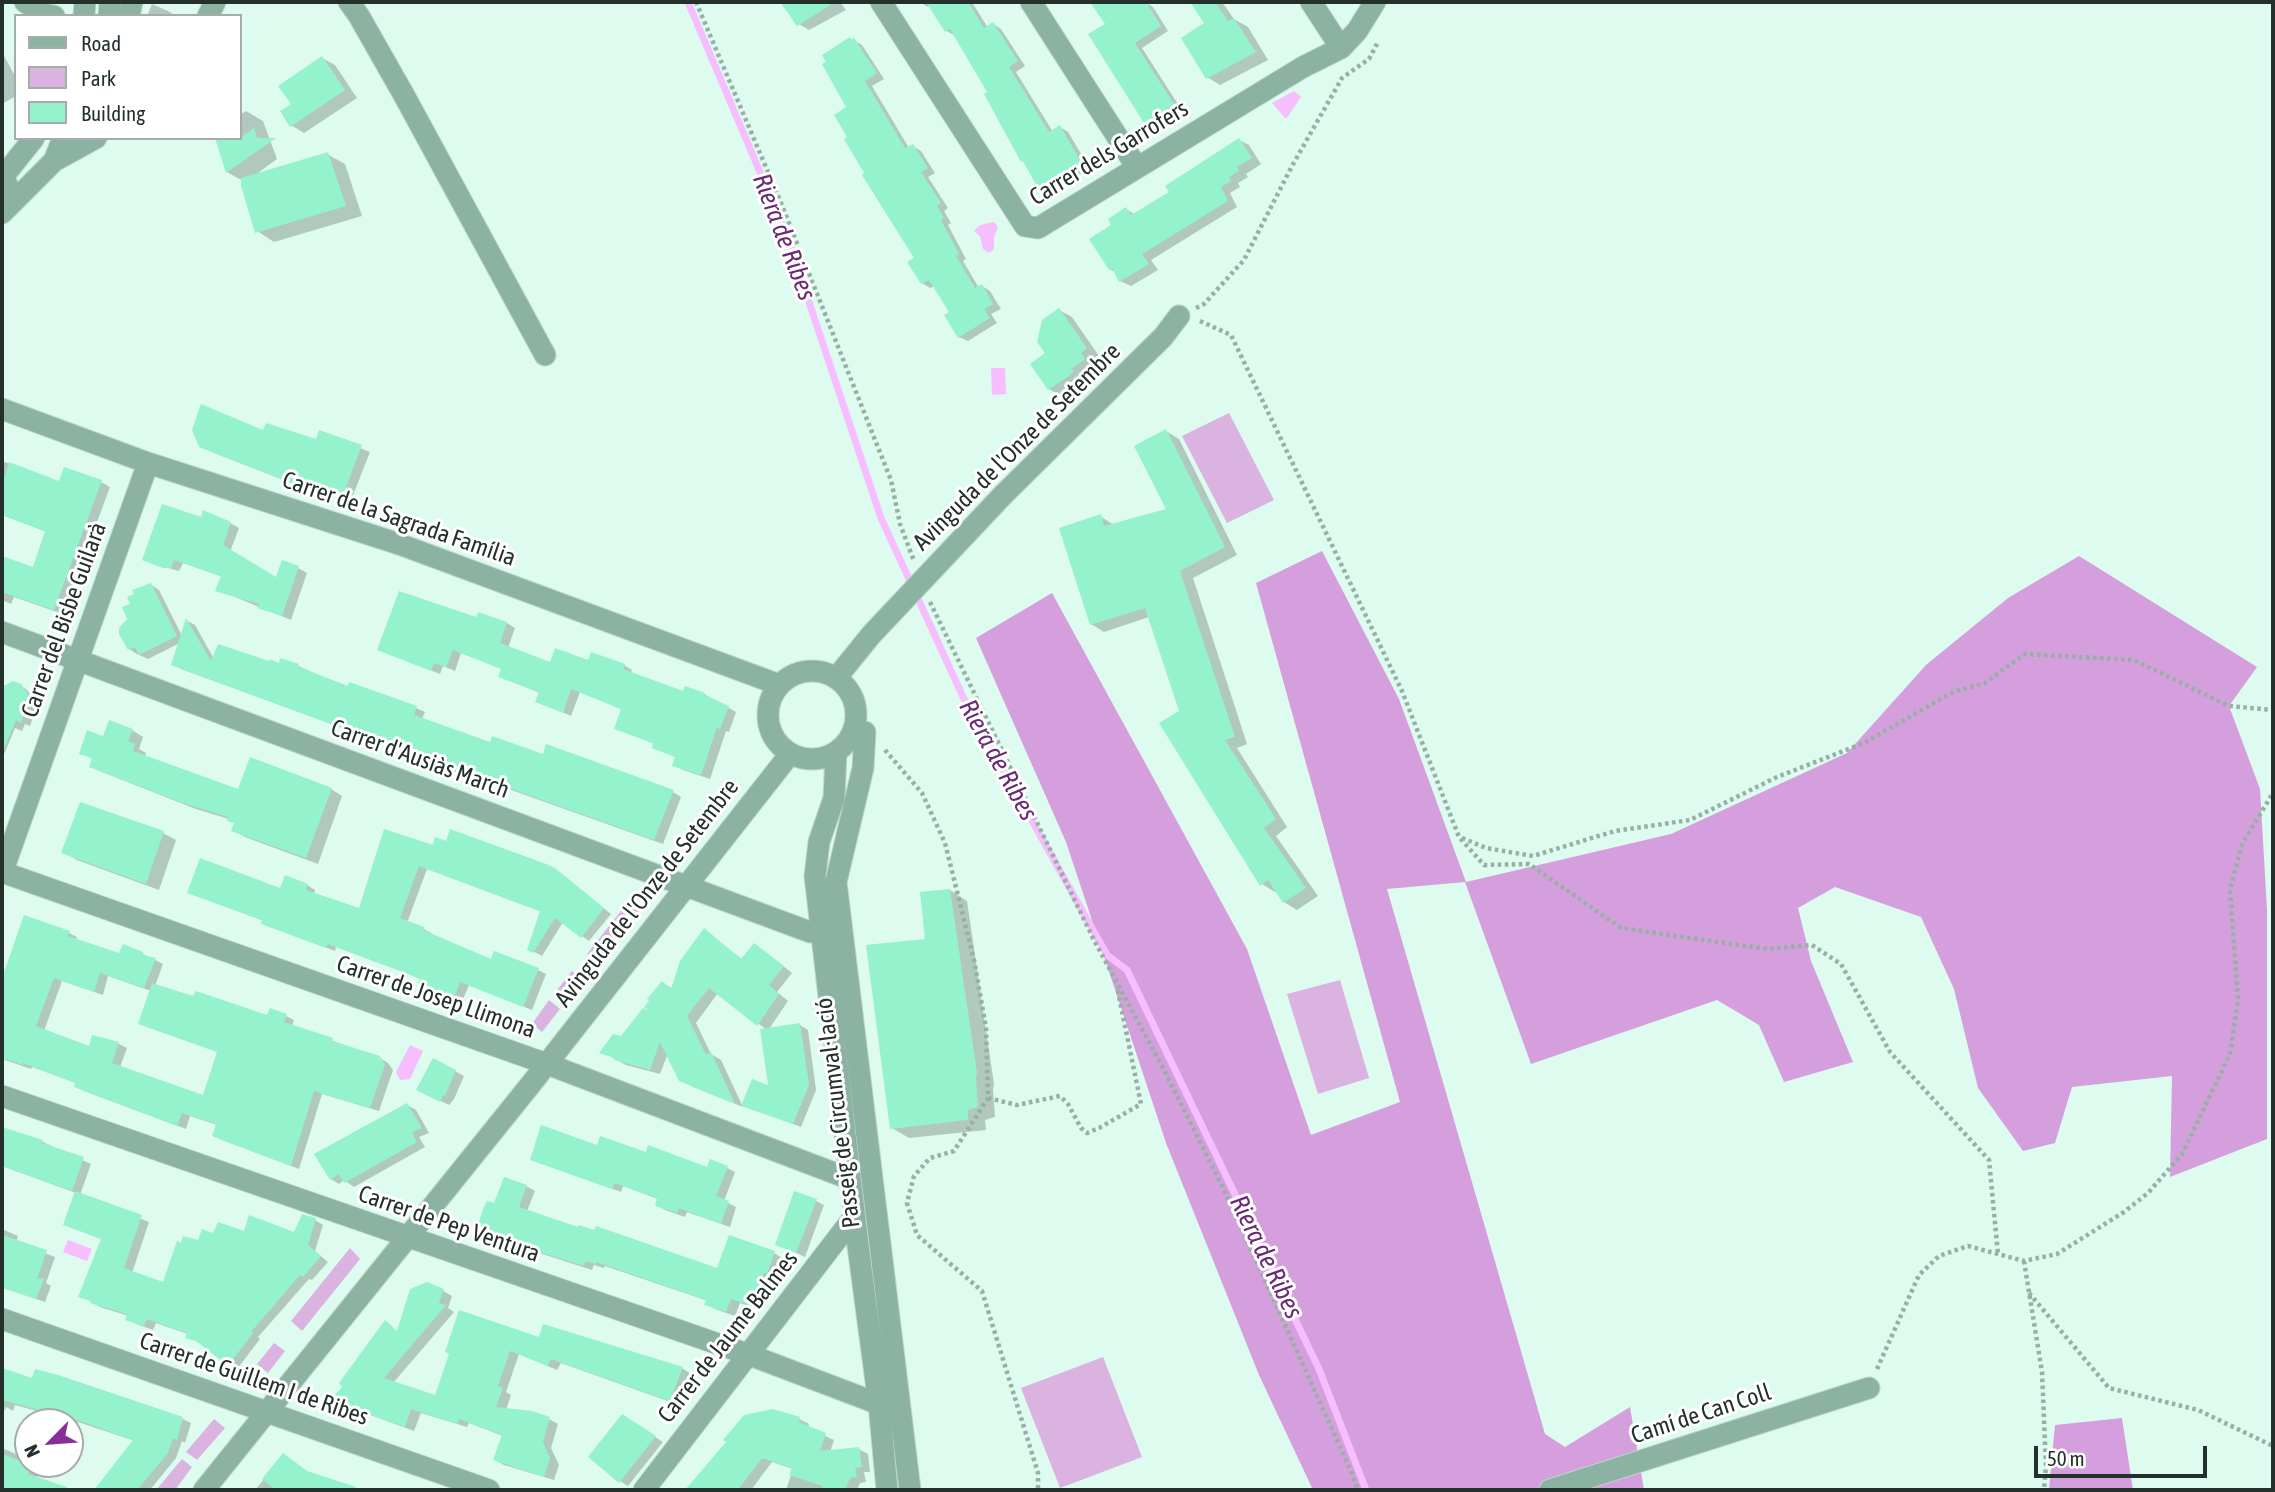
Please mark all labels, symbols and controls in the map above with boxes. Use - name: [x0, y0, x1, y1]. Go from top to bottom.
- legend: [14, 14, 242, 140]
- text: Road: [81, 31, 121, 55]
- text: Park: [81, 66, 116, 90]
- street label: Carrer dels Garrofers: [1024, 94, 1194, 212]
- text: Building: [81, 101, 145, 125]
- water label: Riera de Ribes: [746, 169, 822, 305]
- street label: Avinguda de l'Onze de Setembre: [907, 337, 1127, 557]
- street label: Carrer de la Sagrada Família: [278, 465, 520, 573]
- street label: Carrer del Bisbe Guilarà: [15, 519, 113, 721]
- water label: Riera de Ribes: [952, 694, 1044, 826]
- street label: Carrer d'Ausiàs March: [327, 713, 513, 805]
- street label: Avinguda de l'Onze de Setembre: [549, 773, 745, 1013]
- street label: Carrer de Josep Llimona: [333, 949, 539, 1045]
- street label: Passeig de Circumval·lació: [810, 996, 866, 1230]
- street label: Carrer de Pep Ventura: [355, 1179, 543, 1269]
- water label: Riera de Ribes: [1223, 1190, 1309, 1324]
- street label: Carrer de Jaume Balmes: [652, 1245, 804, 1429]
- street label: Carrer de Guillem I de Ribes: [136, 1326, 372, 1432]
- street label: Camí de Can Coll: [1627, 1378, 1775, 1450]
- north arrow: [14, 1408, 84, 1478]
- scale bar: [2037, 1432, 2210, 1476]
- text: N: [19, 1441, 44, 1461]
- text: 50 m: [2047, 1446, 2085, 1470]

